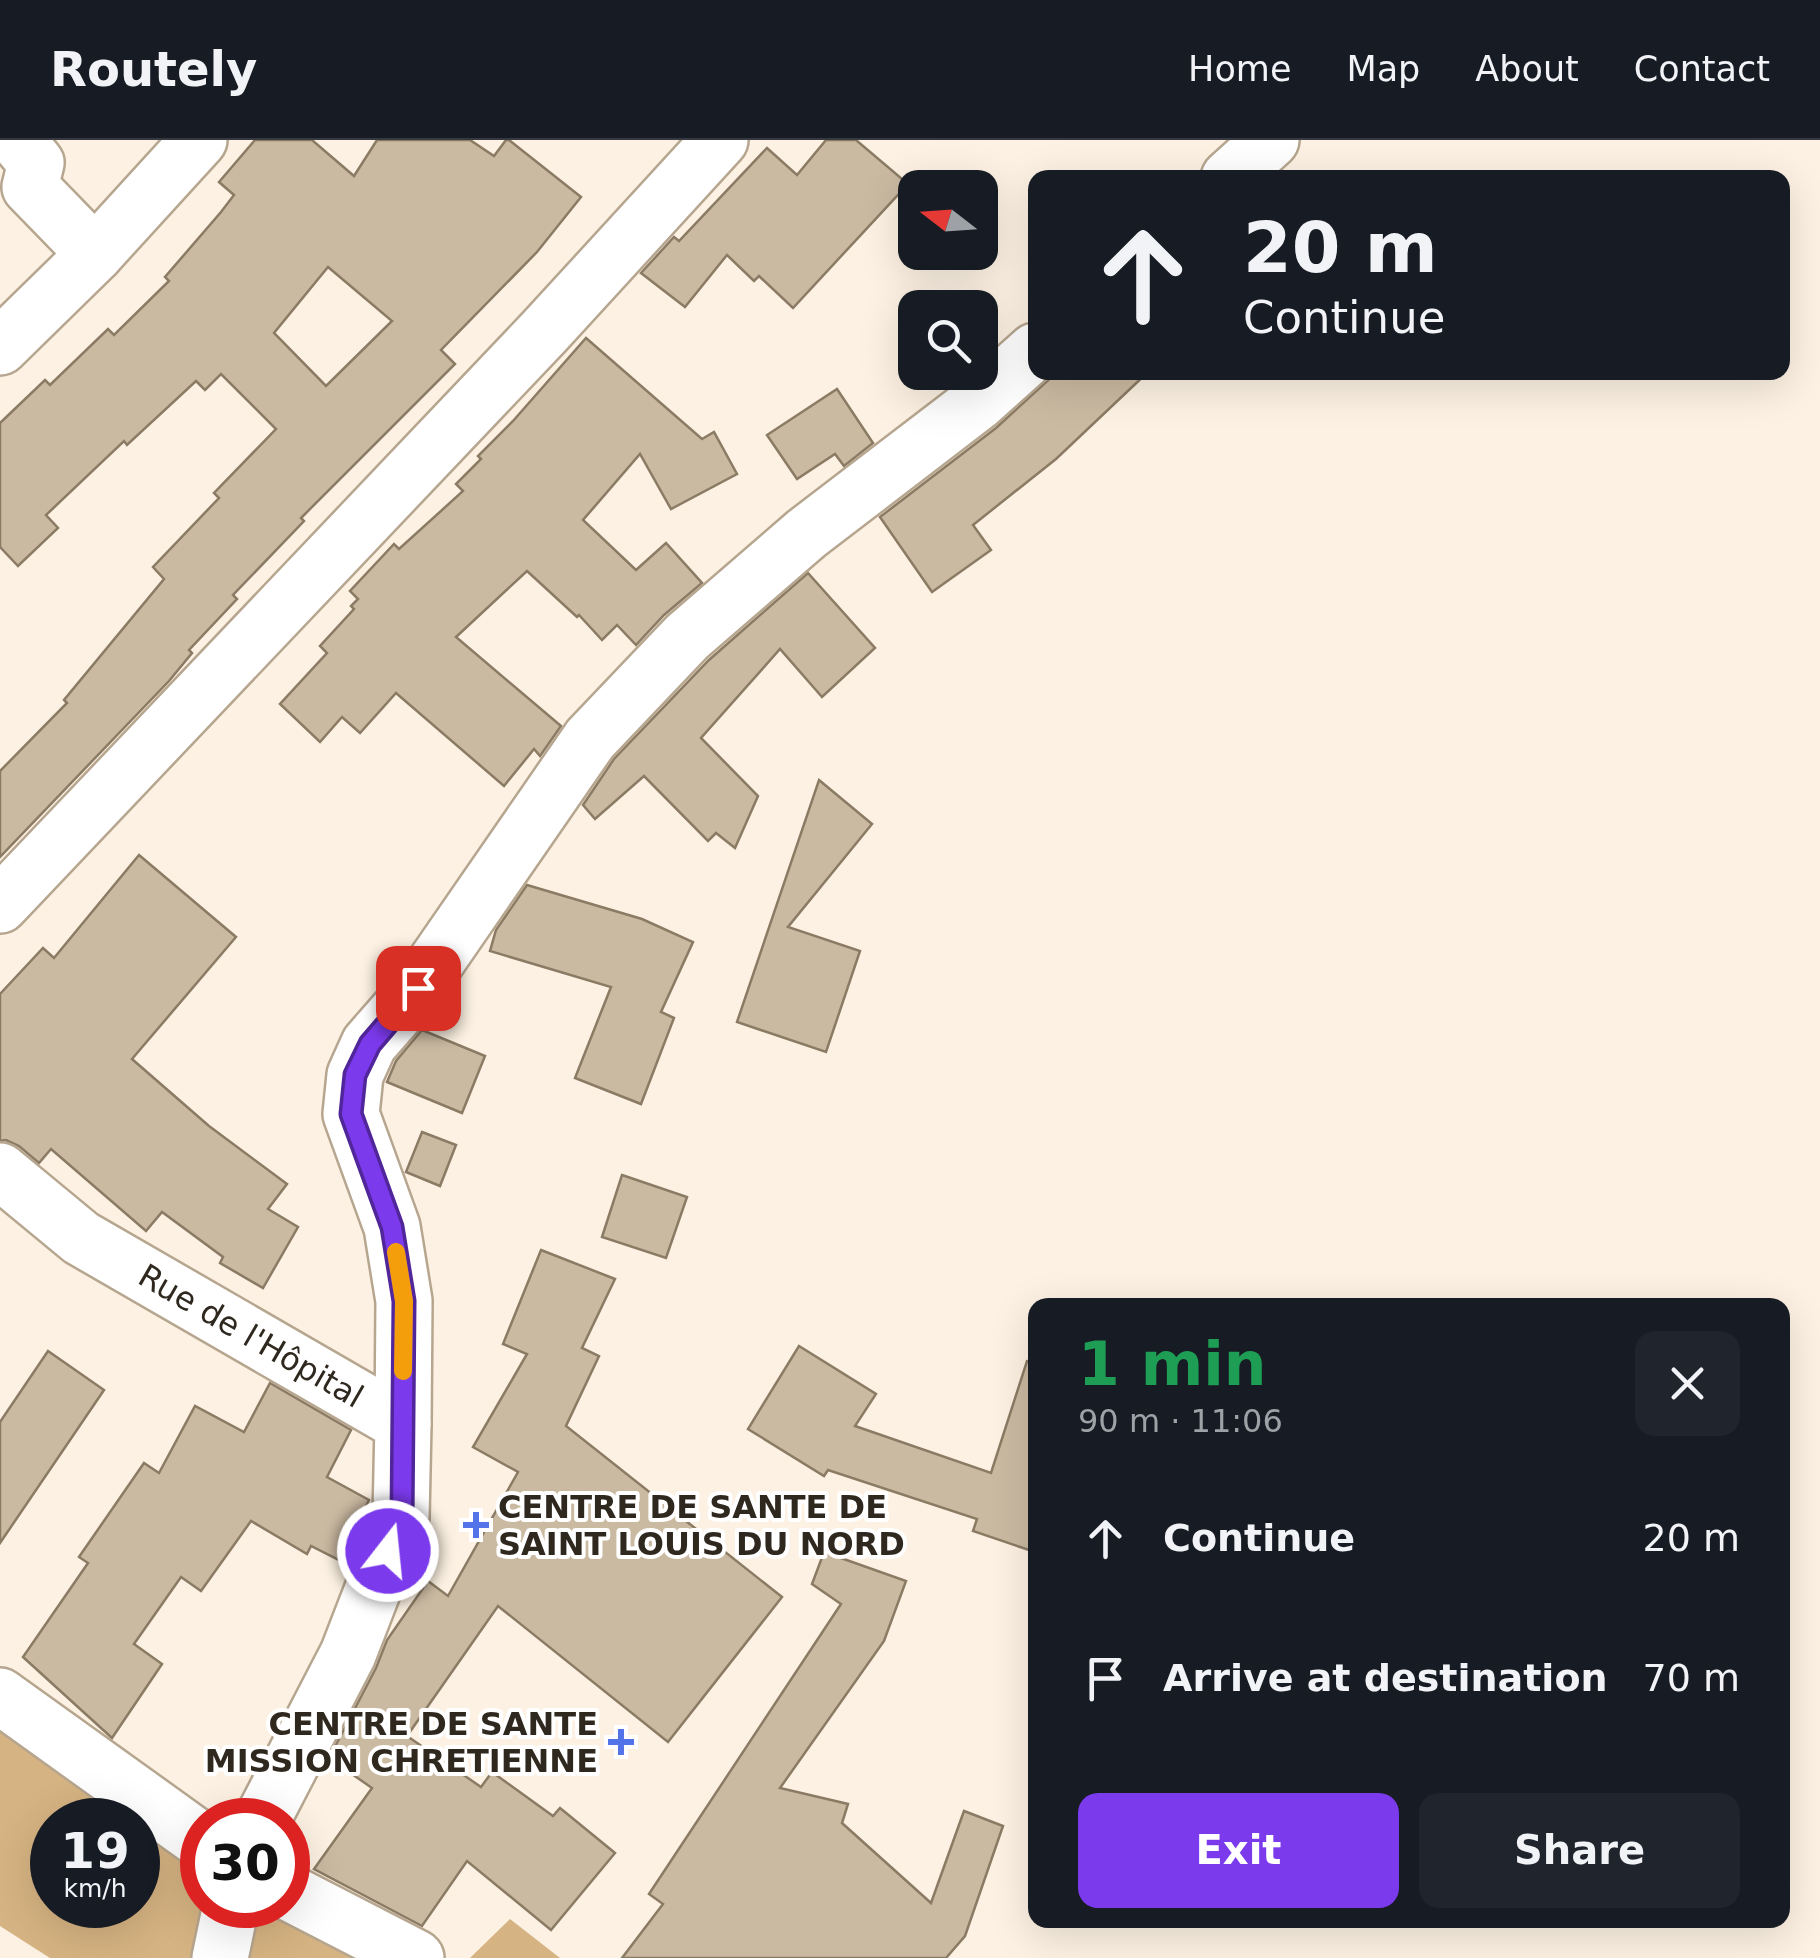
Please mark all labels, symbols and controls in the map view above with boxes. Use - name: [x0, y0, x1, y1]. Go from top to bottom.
- text: Routely: [50, 41, 257, 97]
- text: Home: [1188, 49, 1291, 89]
- text: Map: [1346, 49, 1420, 89]
- text: About: [1475, 49, 1579, 89]
- text: Contact: [1634, 49, 1770, 89]
- north arrow: [898, 170, 998, 270]
- map controls: [898, 170, 998, 390]
- text: 20 m: [1243, 207, 1438, 289]
- icon: ahead: [1078, 210, 1208, 340]
- button: search: [898, 290, 998, 390]
- text: Continue: [1243, 291, 1445, 344]
- pin: [376, 946, 461, 1031]
- icon: arrive: [391, 961, 446, 1016]
- street label: Rue de l'Hôpital: [132, 1256, 370, 1416]
- text: 1 min: [1078, 1329, 1266, 1399]
- button: close: [1635, 1331, 1740, 1436]
- text: 90 m · 11:06: [1078, 1402, 1283, 1440]
- place label: CENTRE DE SANTE DE SAINT LOUIS DU NORD: [498, 1488, 905, 1563]
- position arrow: [336, 1499, 440, 1603]
- icon: ahead: [1078, 1511, 1133, 1566]
- marker: CENTRE DE SANTE DE SAINT LOUIS DU NORD: [463, 1512, 489, 1538]
- text: Continue: [1163, 1516, 1355, 1560]
- text: 20 m: [1643, 1516, 1740, 1560]
- icon: arrive: [1078, 1651, 1133, 1706]
- text: Arrive at destination: [1163, 1656, 1608, 1700]
- text: 70 m: [1643, 1656, 1740, 1700]
- place label: CENTRE DE SANTE MISSION CHRETIENNE: [205, 1705, 598, 1780]
- marker: CENTRE DE SANTE MISSION CHRETIENNE: [608, 1729, 634, 1755]
- button: Exit: [1078, 1793, 1399, 1908]
- button: Share: [1419, 1793, 1740, 1908]
- speed limit sign: 30: [180, 1798, 310, 1928]
- text: 19: [60, 1822, 130, 1880]
- text: km/h: [63, 1874, 127, 1903]

